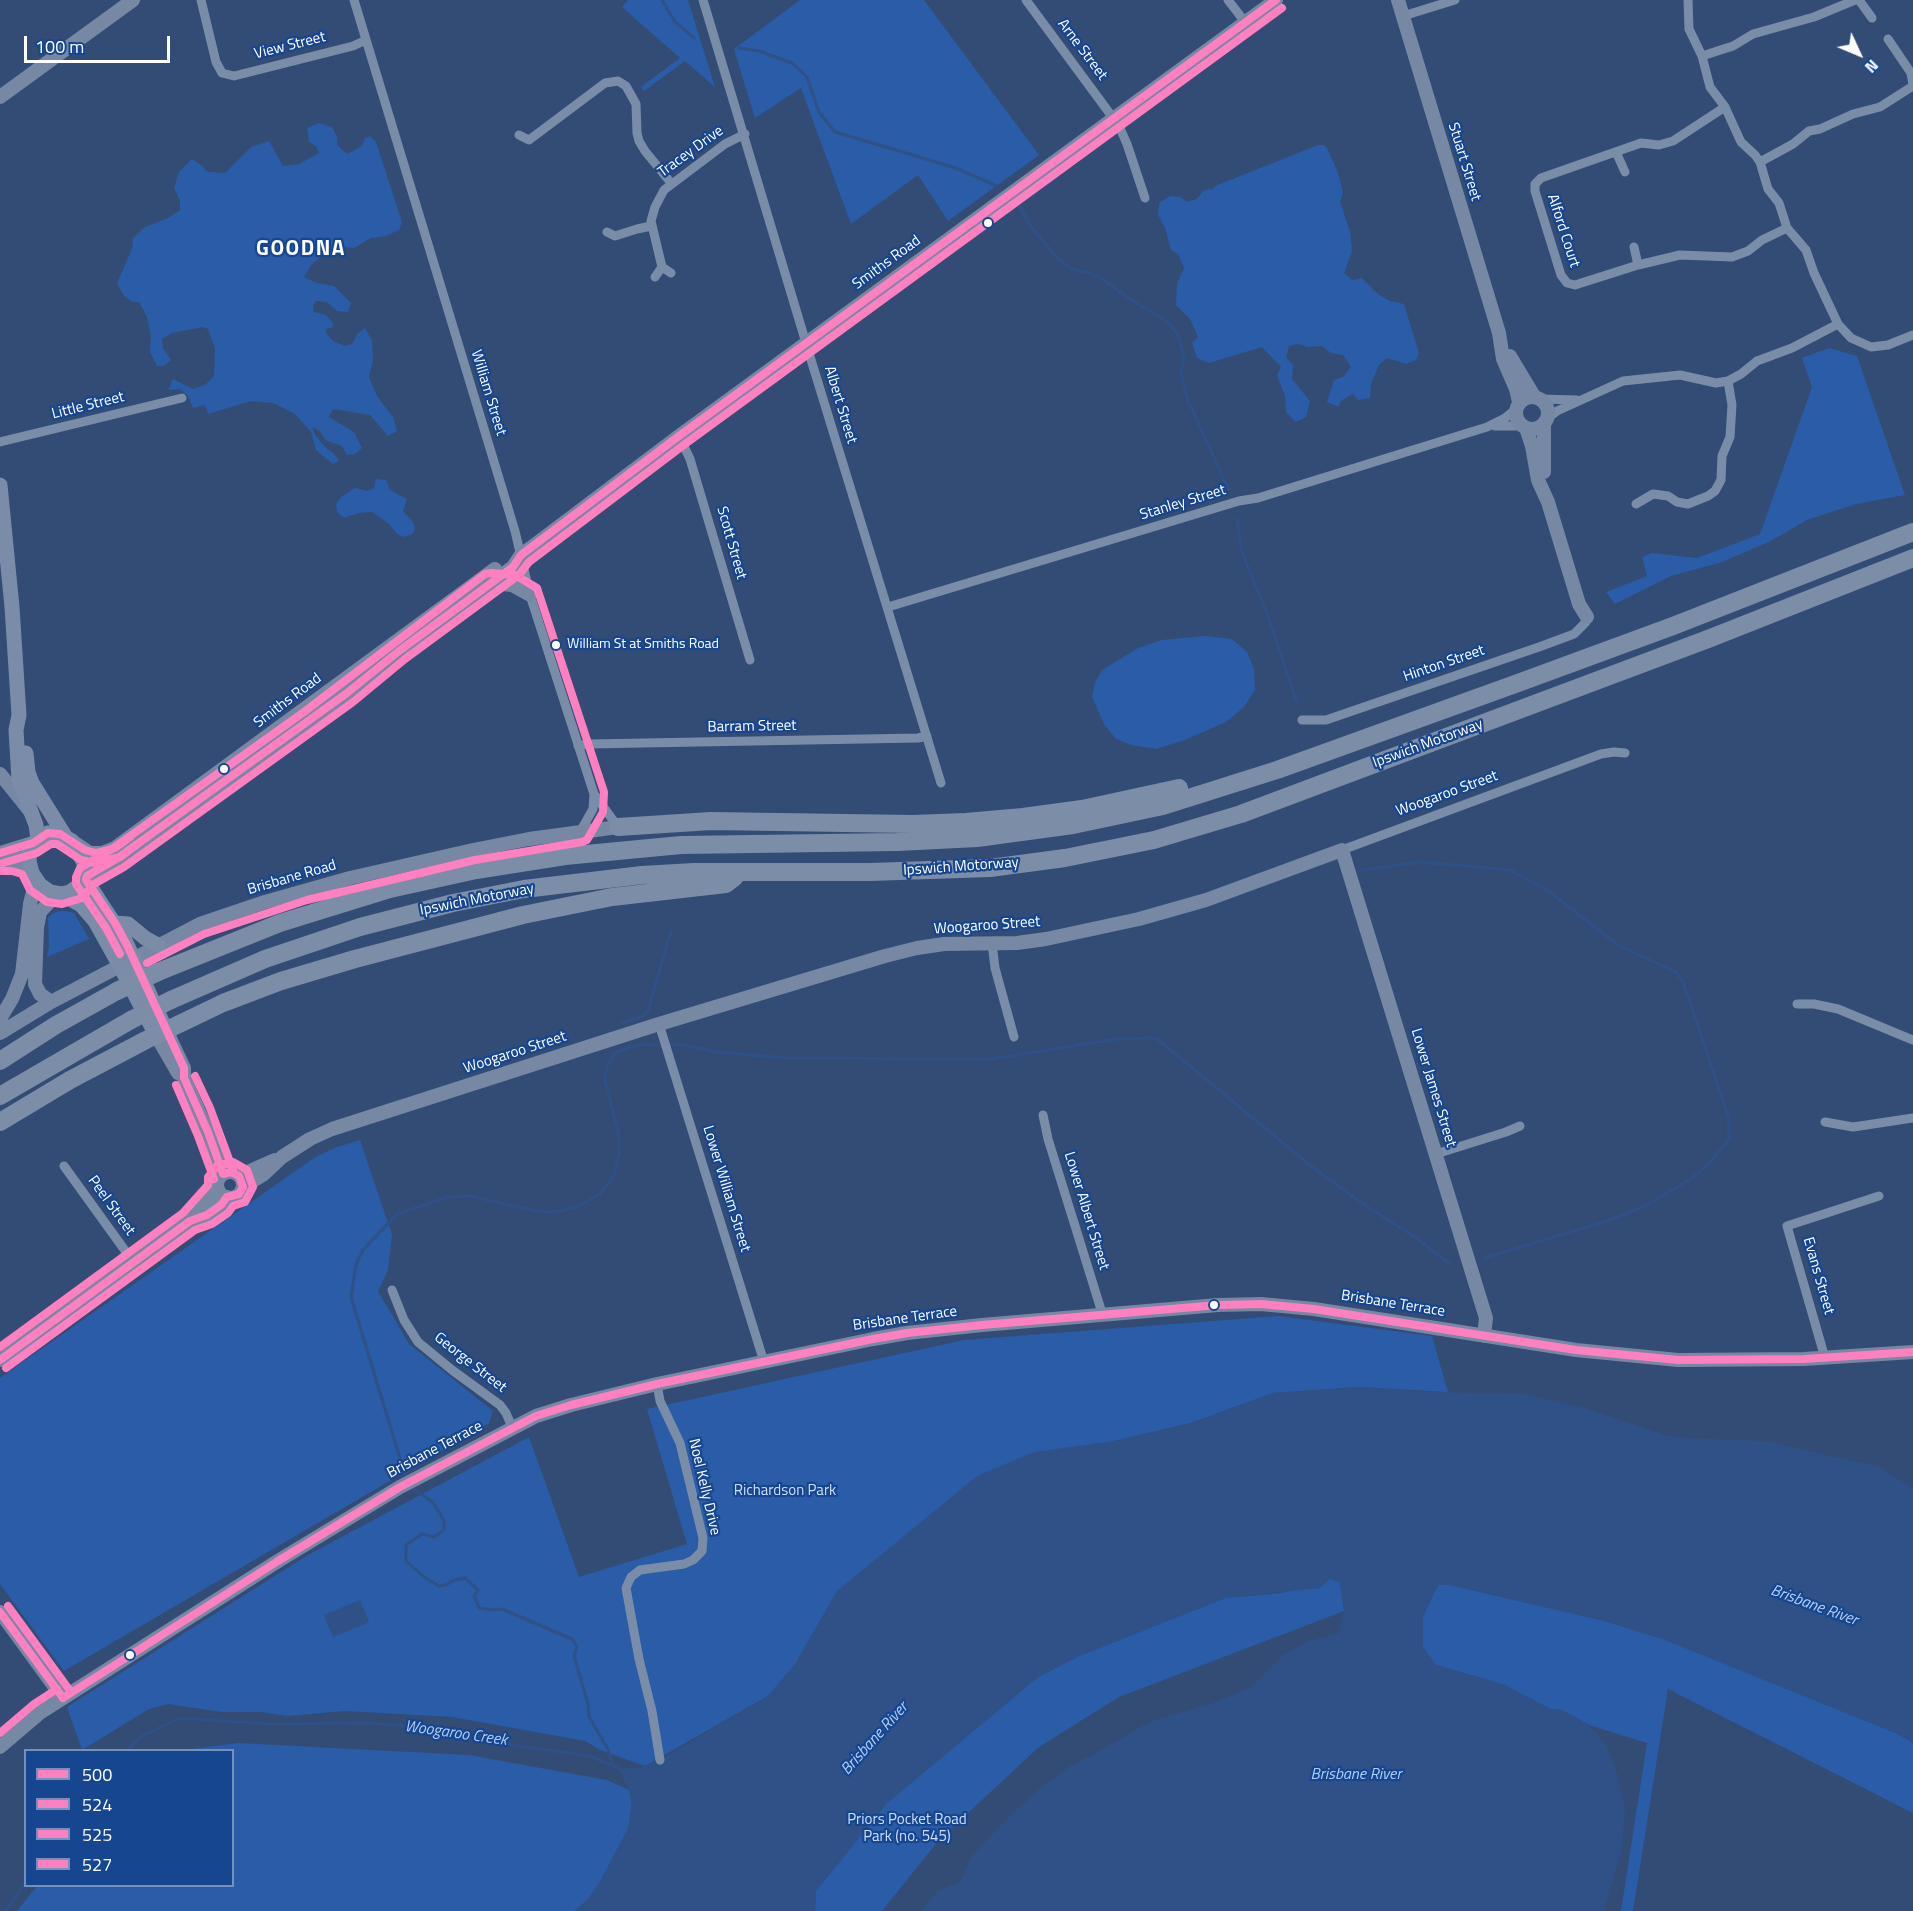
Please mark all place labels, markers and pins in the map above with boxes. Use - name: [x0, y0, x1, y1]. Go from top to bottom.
- unlabelled marker: [982, 217, 994, 229]
- place label: William St at Smiths Road: [567, 637, 719, 653]
- marker: William St at Smiths Road: [550, 639, 562, 651]
- unlabelled marker: [218, 763, 230, 775]
- unlabelled marker: [1208, 1299, 1220, 1311]
- unlabelled marker: [124, 1649, 136, 1661]

